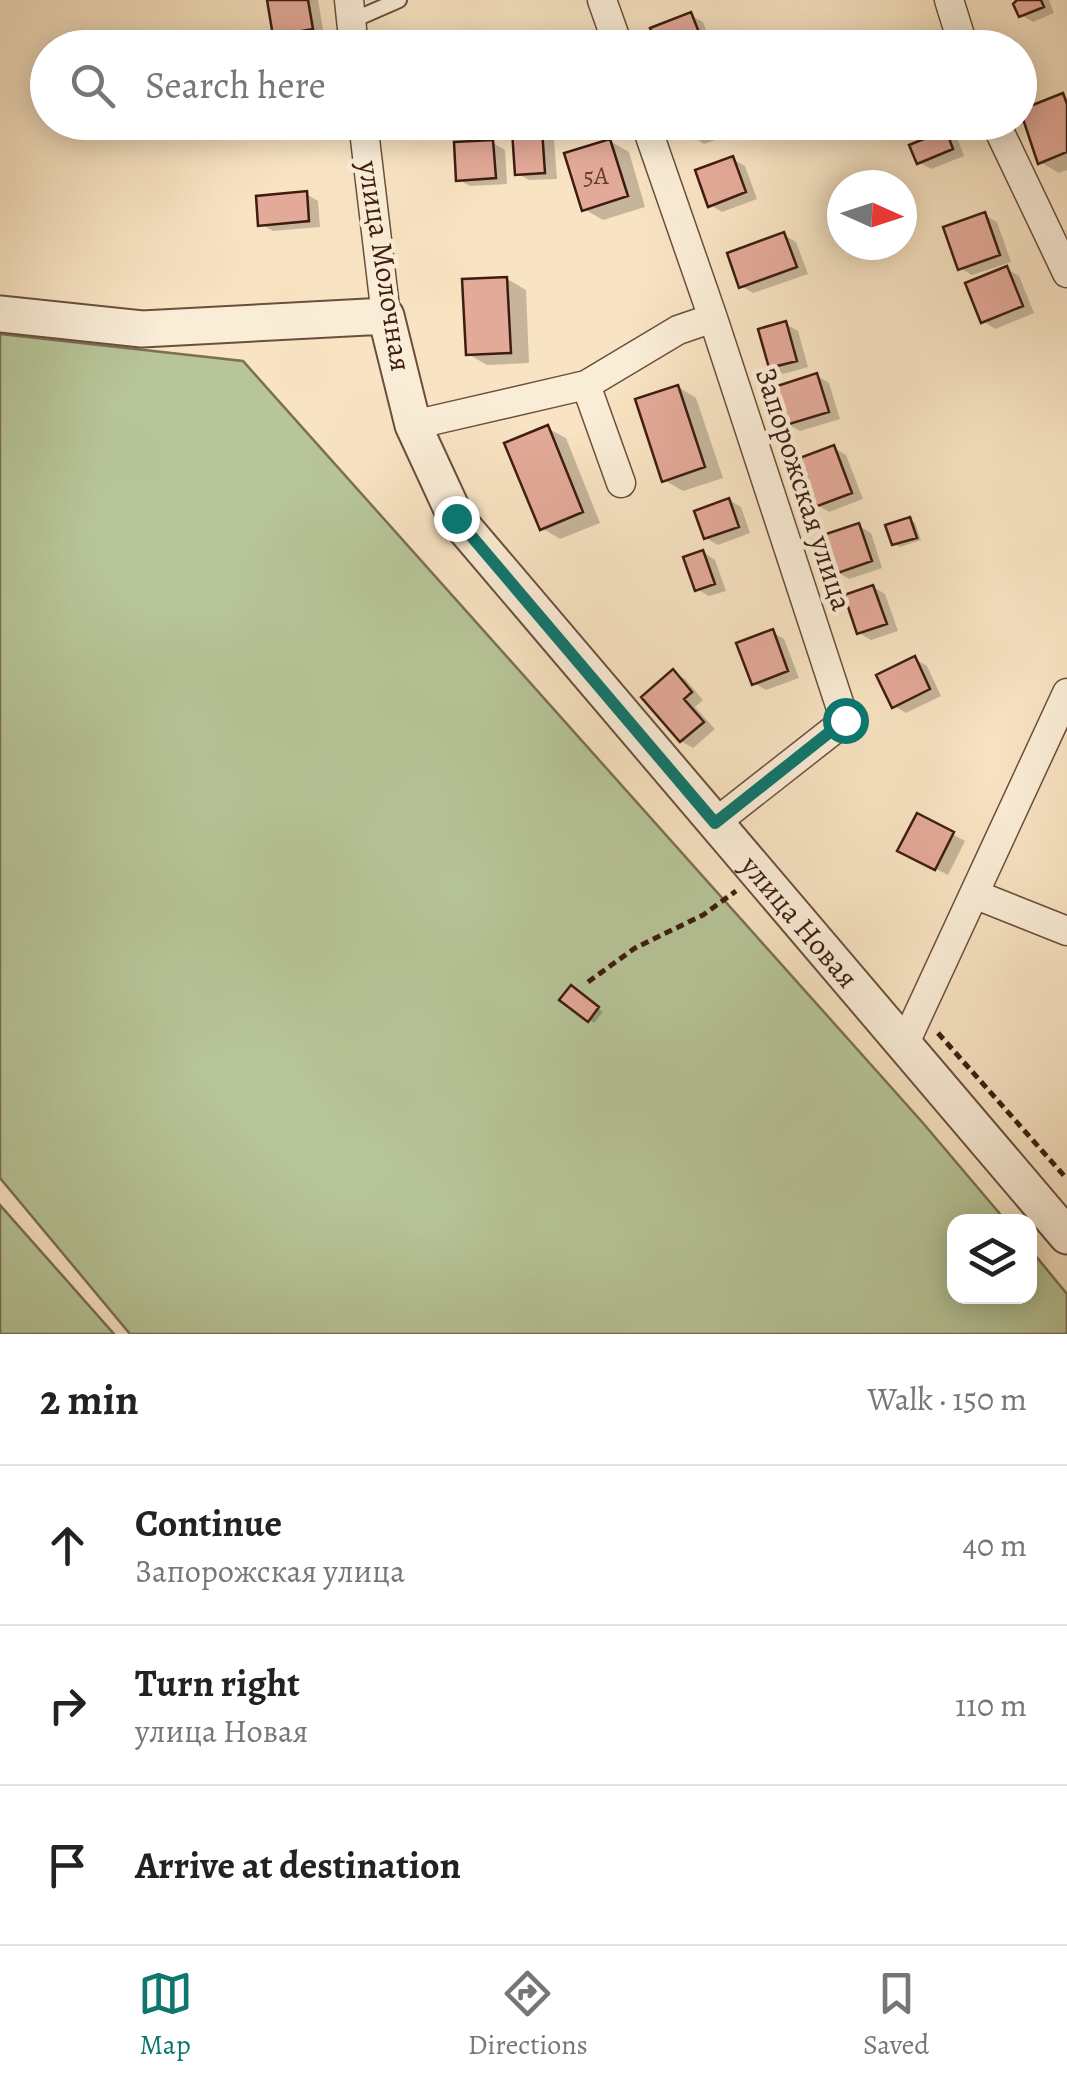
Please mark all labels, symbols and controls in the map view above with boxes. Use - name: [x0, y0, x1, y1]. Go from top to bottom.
- search box: [30, 30, 1037, 140]
- icon: search: [65, 58, 120, 113]
- text: Search here: [145, 59, 326, 111]
- street label: улица Молочная: [348, 157, 421, 374]
- house number: 5А: [583, 159, 609, 193]
- north arrow: [827, 170, 917, 260]
- street label: Запорожская улица: [746, 362, 862, 616]
- route end: [434, 496, 480, 542]
- route start: [823, 698, 869, 744]
- street label: улица Новая: [731, 846, 867, 997]
- map controls: [947, 1214, 1037, 1304]
- button: layers: [947, 1214, 1037, 1304]
- text: 2 min: [40, 1371, 139, 1428]
- text: Walk · 150 m: [867, 1377, 1027, 1421]
- text: Continue: [135, 1497, 282, 1549]
- icon: ahead: [40, 1518, 95, 1573]
- text: 40 m: [962, 1523, 1027, 1567]
- text: Запорожская улица: [135, 1549, 405, 1593]
- text: Turn right: [135, 1657, 300, 1709]
- icon: right: [40, 1678, 95, 1733]
- text: 110 m: [955, 1683, 1027, 1727]
- text: улица Новая: [135, 1709, 308, 1753]
- icon: arrive: [40, 1838, 95, 1893]
- text: Arrive at destination: [135, 1839, 461, 1891]
- tab: Map: [138, 1966, 193, 2064]
- tab: Directions: [468, 1966, 588, 2064]
- tab: Saved: [863, 1966, 929, 2064]

